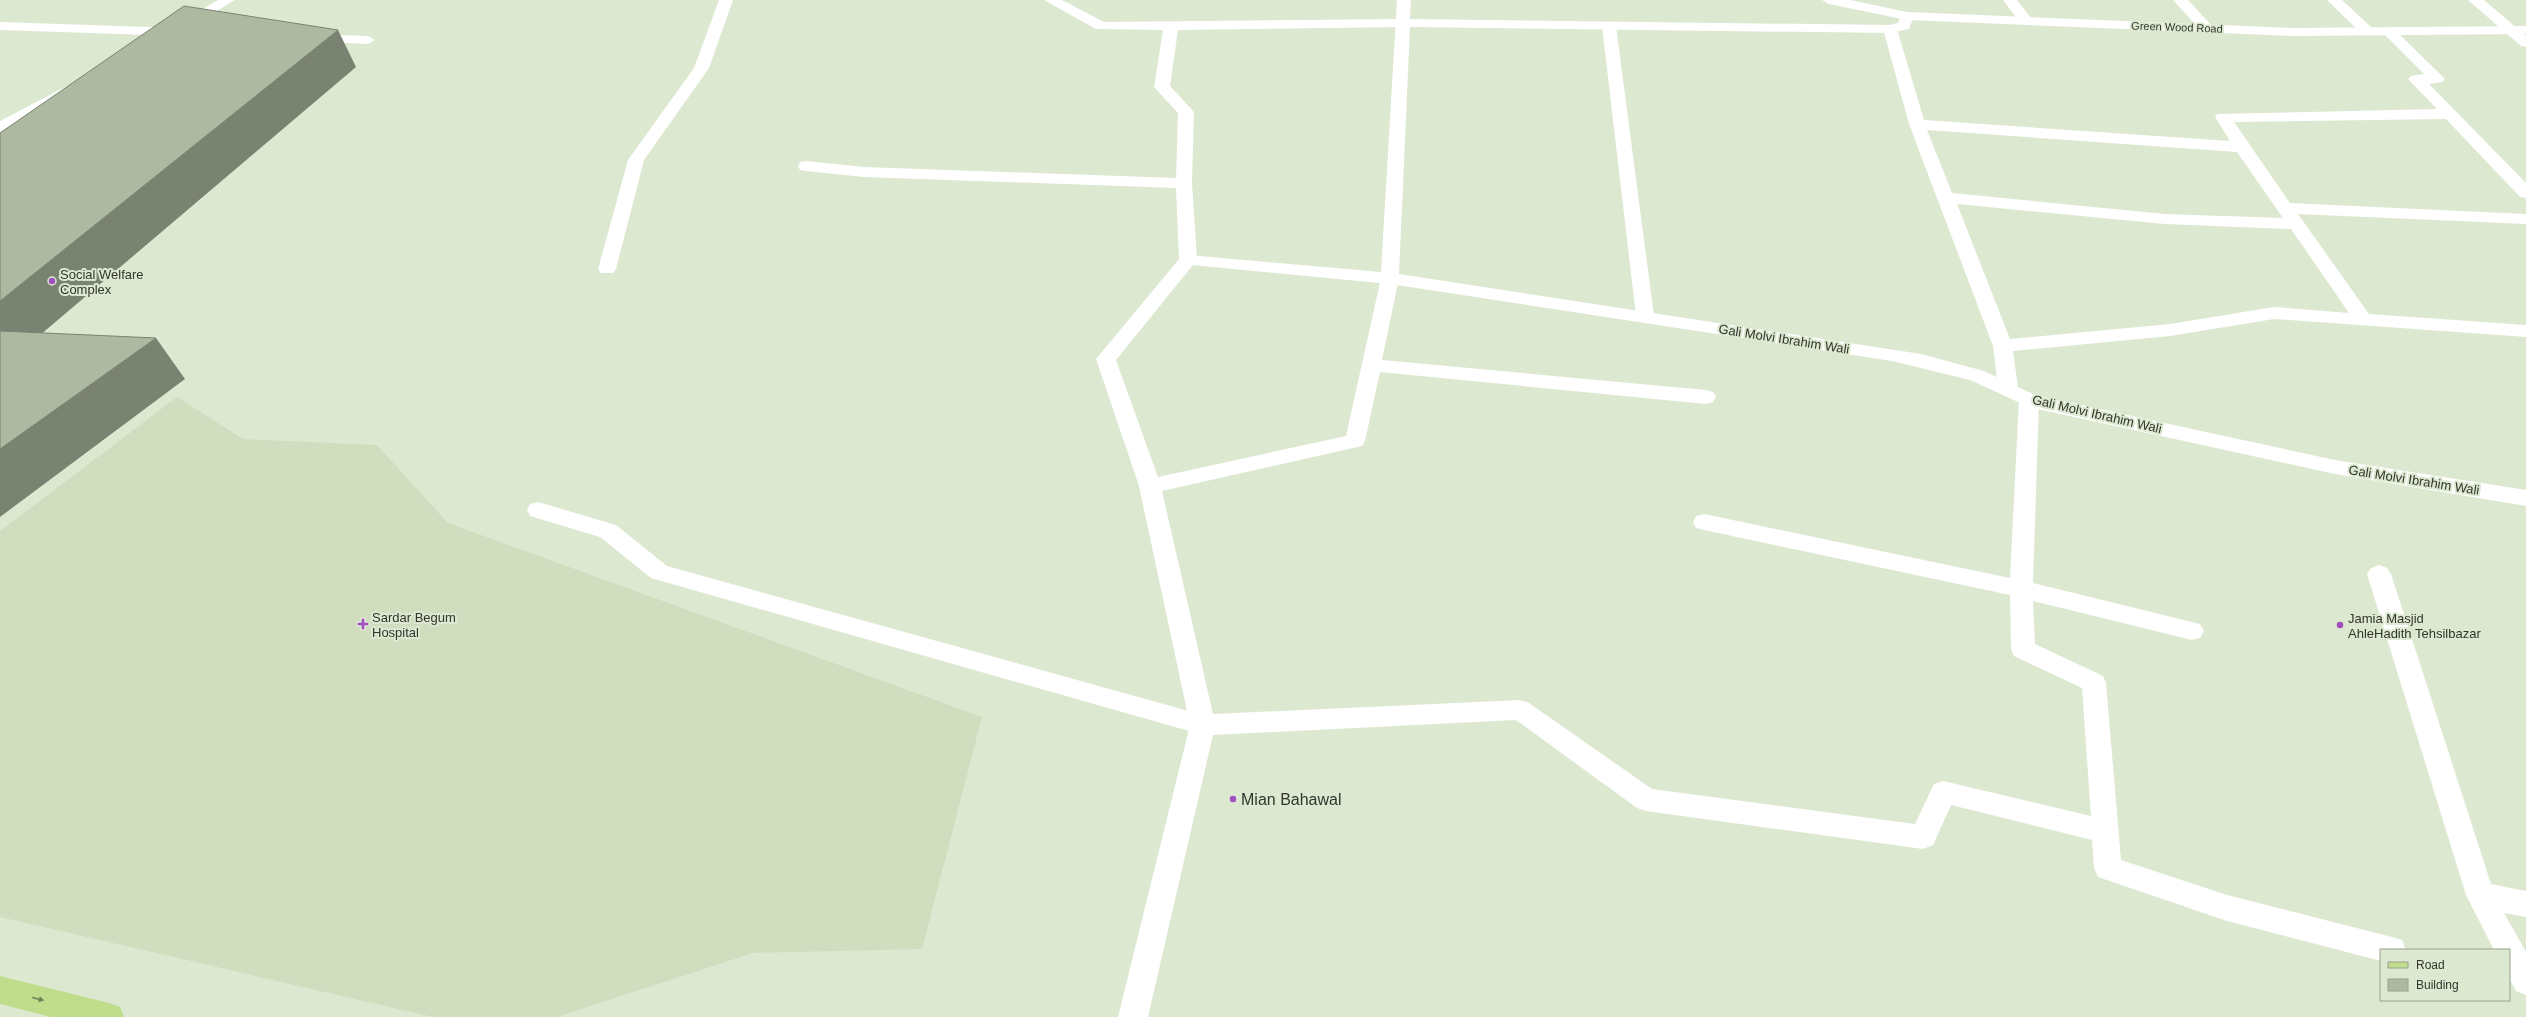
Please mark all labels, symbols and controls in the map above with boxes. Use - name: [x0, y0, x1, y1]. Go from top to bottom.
- street label: Green Wood Road: [2131, 19, 2223, 35]
- place label: Social Welfare Complex: [60, 267, 144, 297]
- marker: Social Welfare Complex: [47, 276, 57, 286]
- street label: Gali Molvi Ibrahim Wali: [1717, 321, 1851, 357]
- street label: Gali Molvi Ibrahim Wali: [2031, 392, 2163, 436]
- street label: Gali Molvi Ibrahim Wali: [2347, 462, 2481, 498]
- place label: Sardar Begum Hospital: [372, 610, 456, 640]
- place label: Jamia Masjid AhleHadith Tehsilbazar: [2348, 611, 2481, 641]
- marker: Sardar Begum Hospital: [357, 618, 369, 630]
- marker: Jamia Masjid AhleHadith Tehsilbazar: [2335, 620, 2345, 630]
- place label: Mian Bahawal: [1241, 791, 1342, 808]
- marker: Mian Bahawal: [1228, 794, 1238, 804]
- legend: [2380, 949, 2510, 1001]
- text: Road: [2416, 958, 2445, 972]
- text: Building: [2416, 978, 2459, 992]
- one-way arrow: [32, 997, 44, 1003]

